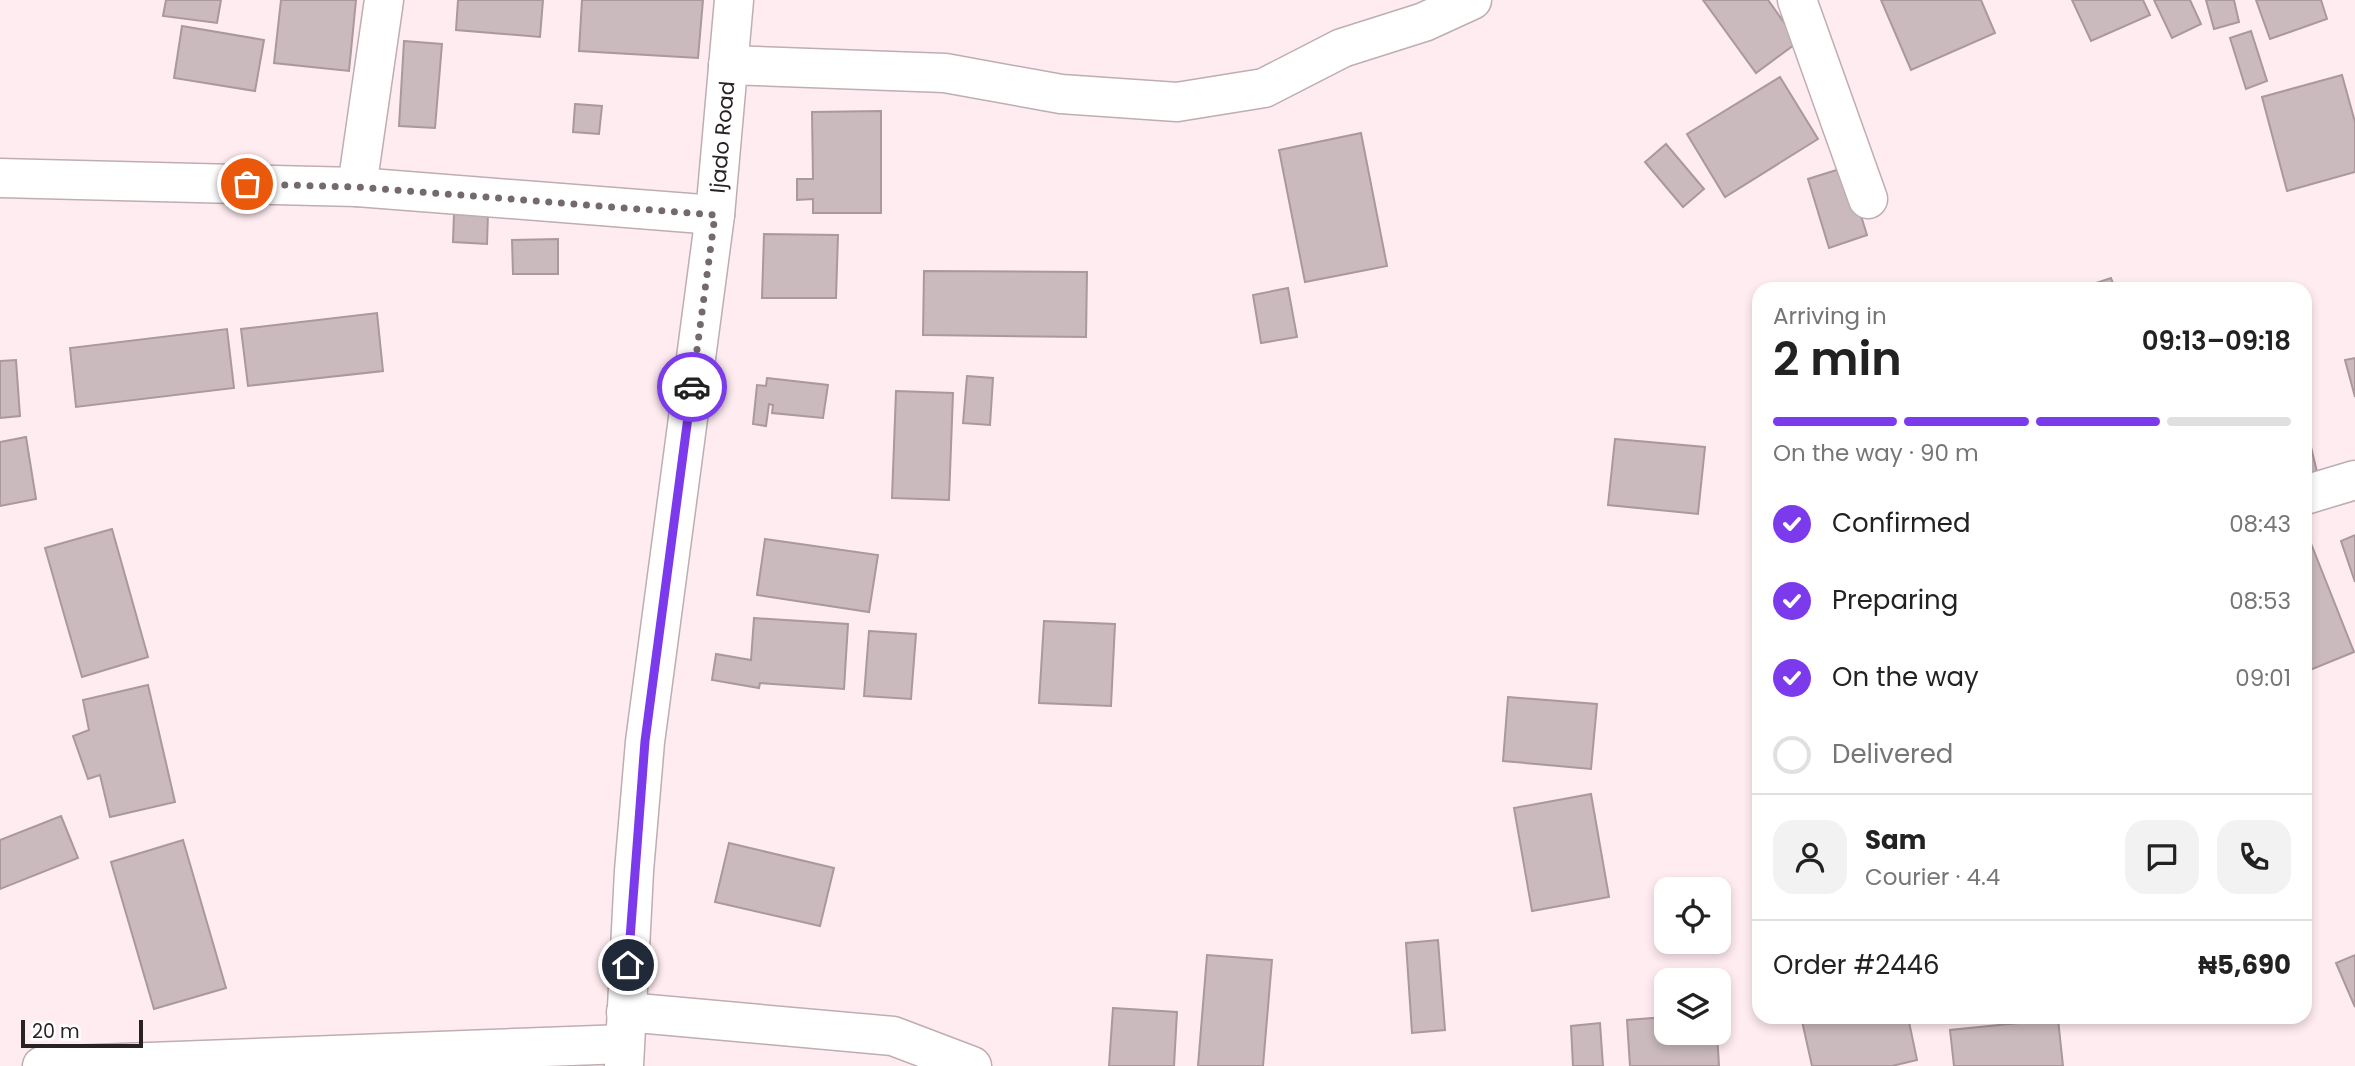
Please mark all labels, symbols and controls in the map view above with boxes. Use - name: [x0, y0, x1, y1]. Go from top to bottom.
- street label: Ijado Road: [703, 80, 741, 194]
- pin: [217, 154, 277, 214]
- icon: bag: [228, 165, 266, 203]
- text: Arriving in: [1773, 300, 1887, 332]
- text: 09:13–09:18: [2142, 323, 2291, 359]
- text: 2 min: [1773, 327, 1902, 391]
- courier: [657, 352, 727, 422]
- icon: car: [673, 368, 711, 406]
- text: On the way · 90 m: [1773, 437, 1979, 469]
- icon: check: [1773, 505, 1811, 543]
- text: Confirmed: [1832, 505, 1970, 541]
- text: 08:43: [2229, 508, 2291, 540]
- icon: check: [1773, 582, 1811, 620]
- text: Preparing: [1832, 582, 1958, 618]
- text: 08:53: [2229, 585, 2291, 617]
- icon: check: [1773, 659, 1811, 697]
- text: On the way: [1832, 659, 1979, 695]
- text: 09:01: [2235, 662, 2291, 694]
- text: Delivered: [1832, 736, 1953, 772]
- button: person: [1773, 820, 1847, 894]
- button: chat: [2125, 820, 2199, 894]
- button: phone: [2217, 820, 2291, 894]
- text: Sam: [1865, 822, 1926, 858]
- text: Courier · 4.4: [1865, 861, 2000, 893]
- map controls: [1654, 877, 1731, 1045]
- button: locate: [1654, 877, 1731, 954]
- pin: [598, 935, 658, 995]
- icon: home: [609, 946, 647, 984]
- text: Order #2446: [1773, 947, 1939, 983]
- text: ₦5,690: [2198, 947, 2291, 983]
- button: layers: [1654, 968, 1731, 1045]
- scale bar: [21, 1017, 144, 1049]
- text: 20 m: [32, 1018, 80, 1045]

